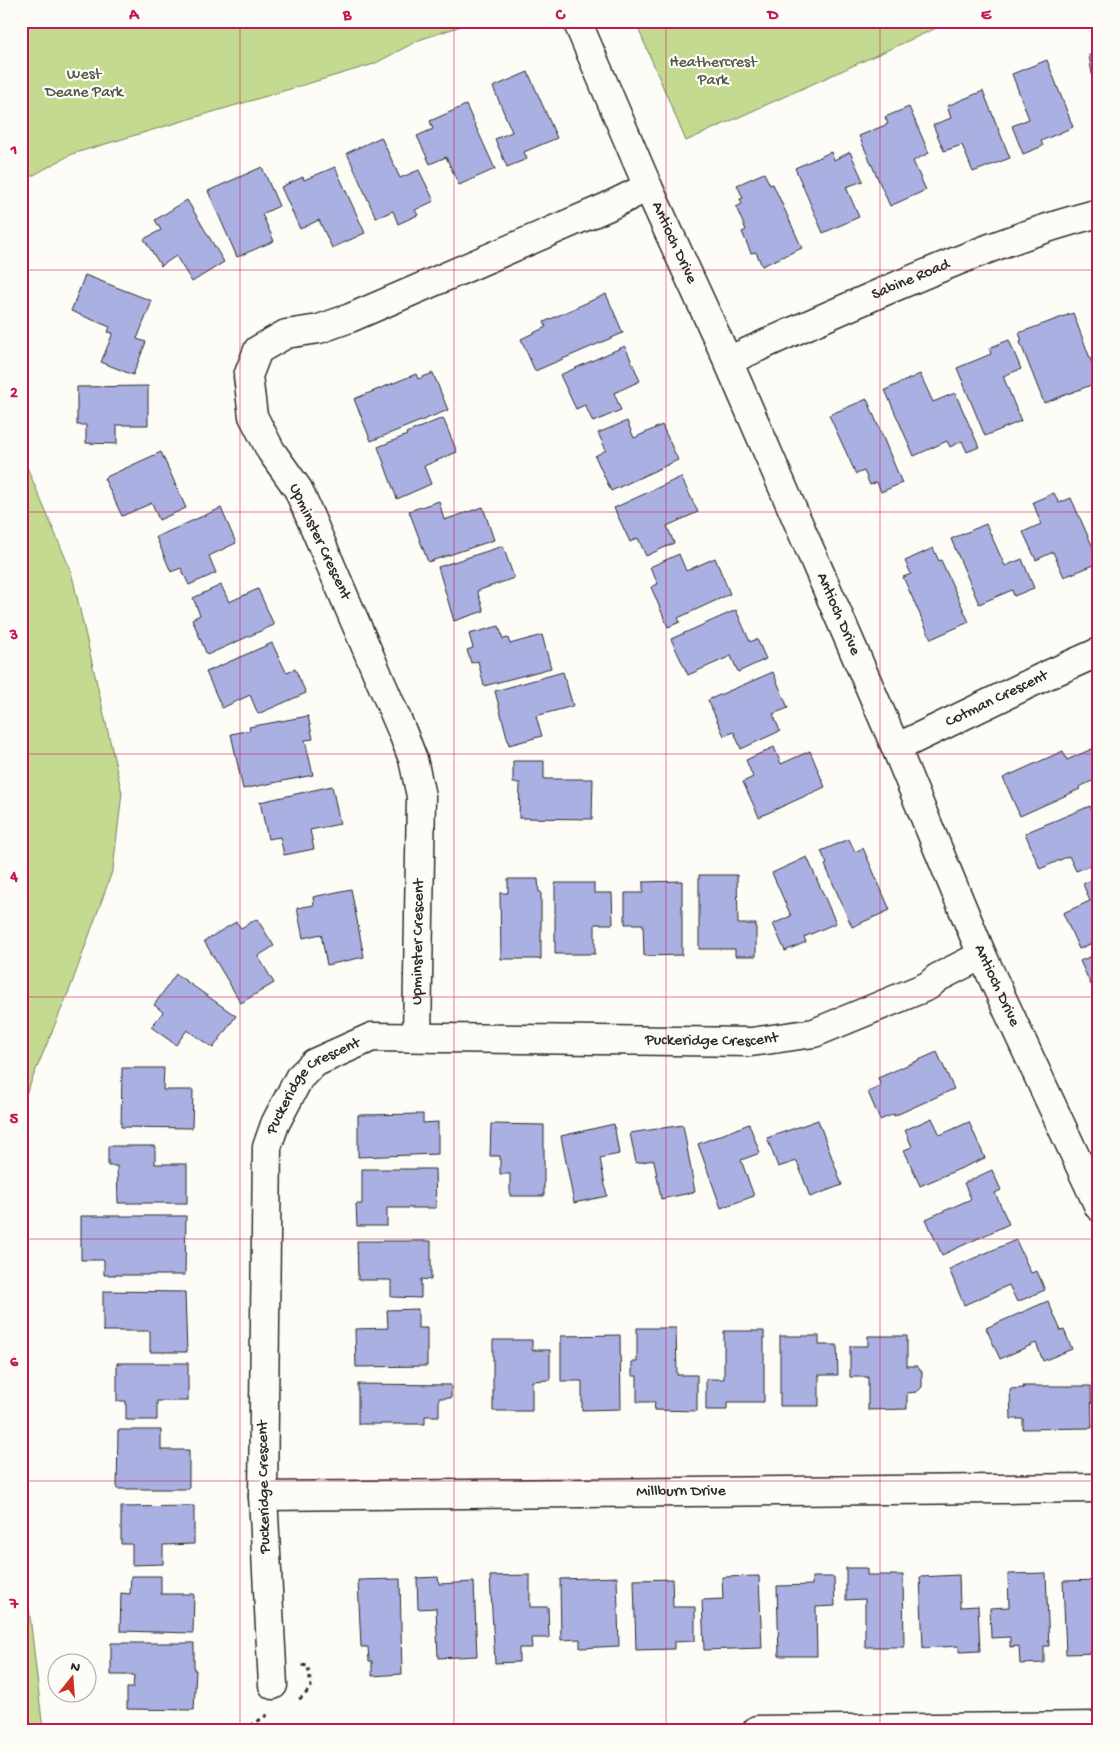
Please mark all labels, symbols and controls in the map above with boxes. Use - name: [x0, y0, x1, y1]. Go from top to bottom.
- text: A: [128, 7, 140, 26]
- text: B: [342, 7, 352, 26]
- text: C: [555, 7, 566, 26]
- text: D: [766, 7, 779, 26]
- text: E: [981, 7, 992, 26]
- park label: Heathercrest Park: [669, 54, 758, 91]
- park label: West Deane Park: [44, 66, 125, 103]
- text: 1: [10, 142, 17, 161]
- street label: Antioch Drive: [647, 199, 701, 287]
- street label: Sabine Road: [869, 255, 954, 305]
- text: 2: [10, 385, 18, 404]
- street label: Upminster Crescent: [284, 481, 355, 604]
- street label: Antioch Drive: [812, 570, 864, 659]
- text: 3: [9, 627, 18, 646]
- street label: Cotman Crescent: [943, 666, 1052, 732]
- text: 4: [9, 869, 18, 888]
- street label: Upminster Crescent: [408, 877, 429, 1005]
- street label: Antioch Drive: [969, 942, 1024, 1030]
- street label: Puckeridge Crescent: [644, 1029, 781, 1052]
- street label: Puckeridge Crescent: [262, 1033, 365, 1138]
- text: 5: [10, 1111, 19, 1130]
- text: 6: [10, 1354, 19, 1373]
- street label: Puckeridge Crescent: [254, 1419, 276, 1555]
- street label: Millburn Drive: [636, 1482, 727, 1502]
- text: 7: [9, 1596, 19, 1615]
- north arrow: [48, 1654, 98, 1704]
- text: N: [68, 1658, 82, 1677]

